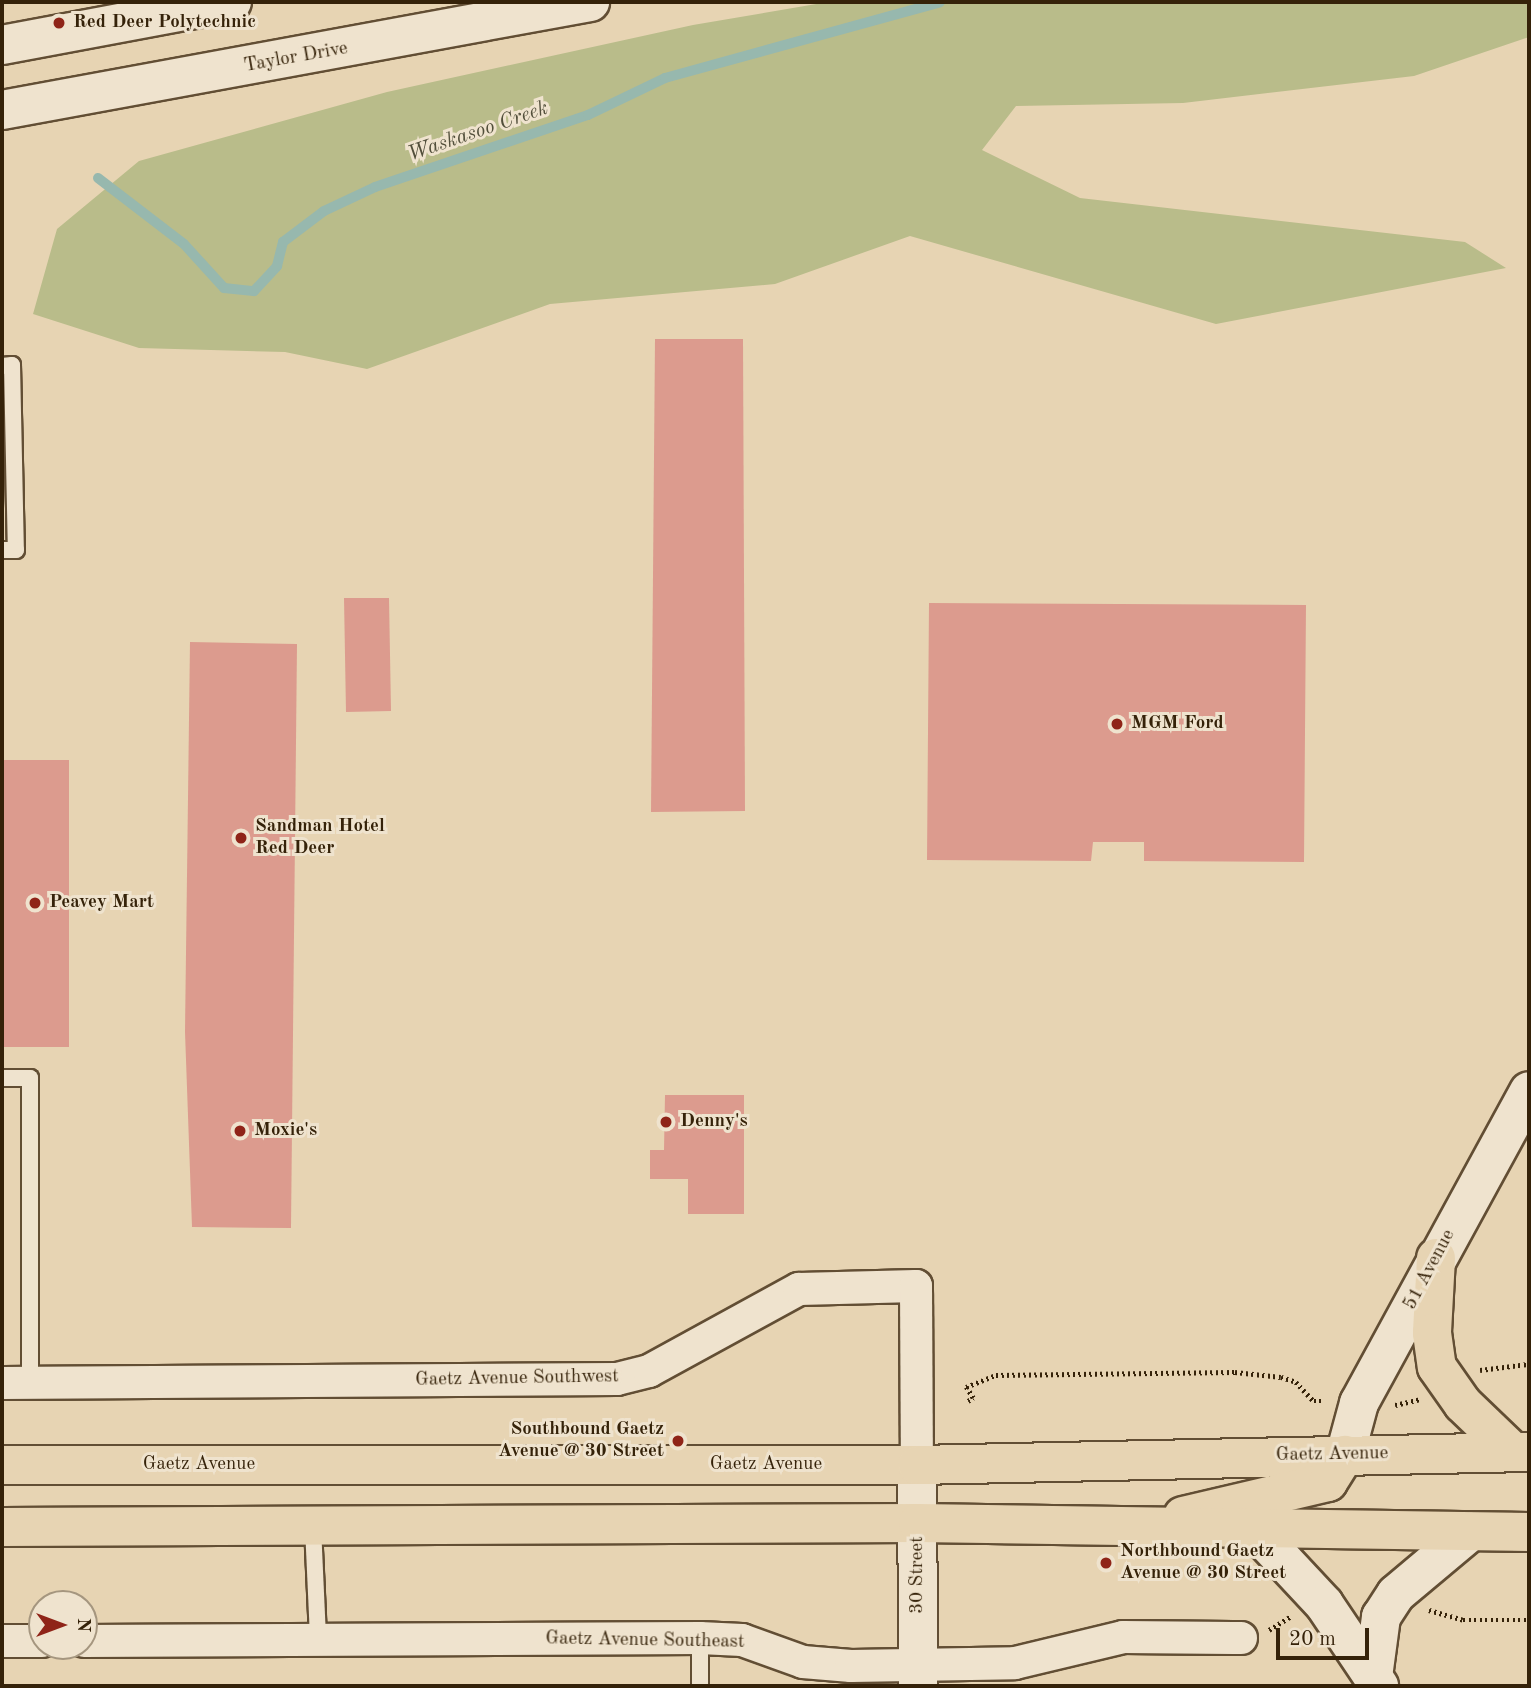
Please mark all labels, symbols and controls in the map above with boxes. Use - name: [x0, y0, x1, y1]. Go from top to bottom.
- place label: Red Deer Polytechnic: [73, 12, 256, 34]
- marker: Red Deer Polytechnic: [51, 15, 67, 31]
- street label: Taylor Drive: [242, 38, 350, 78]
- water label: Waskasoo Creek: [404, 96, 552, 168]
- place label: MGM Ford: [1131, 713, 1224, 735]
- marker: MGM Ford: [1109, 716, 1125, 732]
- place label: Sandman Hotel Red Deer: [255, 816, 385, 860]
- marker: Sandman Hotel Red Deer: [233, 830, 249, 846]
- place label: Peavey Mart: [49, 892, 154, 914]
- marker: Peavey Mart: [27, 895, 43, 911]
- place label: Denny's: [680, 1111, 748, 1133]
- marker: Denny's: [658, 1114, 674, 1130]
- place label: Moxie's: [254, 1120, 317, 1142]
- marker: Moxie's: [232, 1123, 248, 1139]
- street label: 51 Avenue: [1399, 1226, 1461, 1314]
- street label: Gaetz Avenue Southwest: [415, 1366, 619, 1392]
- place label: Southbound Gaetz Avenue @ 30 Street: [498, 1419, 664, 1463]
- marker: Southbound Gaetz Avenue @ 30 Street: [670, 1433, 686, 1449]
- street label: Gaetz Avenue: [1276, 1443, 1388, 1467]
- street label: Gaetz Avenue: [143, 1454, 255, 1476]
- street label: Gaetz Avenue: [710, 1454, 822, 1476]
- street label: 30 Street: [907, 1536, 929, 1614]
- place label: Northbound Gaetz Avenue @ 30 Street: [1120, 1541, 1286, 1585]
- marker: Northbound Gaetz Avenue @ 30 Street: [1098, 1555, 1114, 1571]
- north arrow: [28, 1590, 98, 1660]
- scale bar: [1279, 1614, 1372, 1658]
- text: N: [73, 1618, 92, 1632]
- street label: Gaetz Avenue Southeast: [545, 1628, 745, 1654]
- text: 20 m: [1289, 1629, 1336, 1650]

